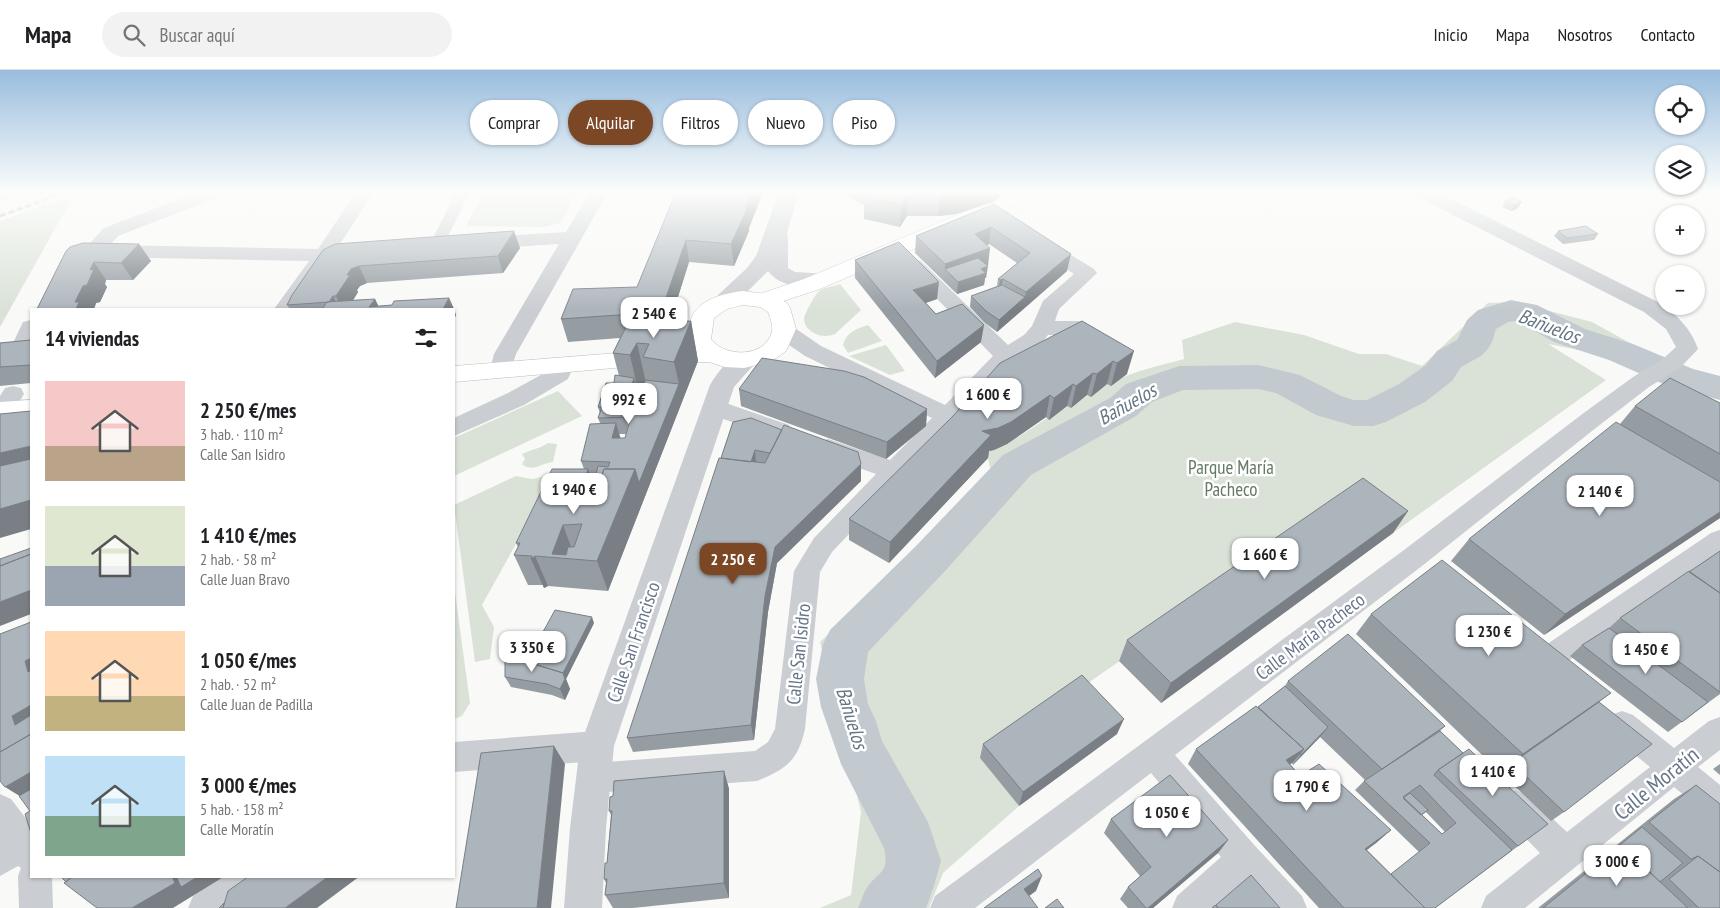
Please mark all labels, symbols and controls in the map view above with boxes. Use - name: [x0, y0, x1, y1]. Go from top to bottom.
- search box: [102, 12, 452, 57]
- text: Mapa: [25, 19, 72, 50]
- icon: search: [120, 21, 148, 49]
- text: Buscar aquí: [160, 23, 235, 47]
- text: Inicio: [1434, 23, 1468, 46]
- text: Mapa: [1496, 23, 1529, 46]
- text: Nosotros: [1557, 23, 1612, 46]
- text: Contacto: [1640, 23, 1695, 46]
- map controls: [1655, 85, 1705, 315]
- button: locate: [1655, 85, 1705, 135]
- chip: Comprar: [470, 100, 558, 145]
- chip: Alquilar: [568, 100, 653, 145]
- chip: Filtros: [663, 100, 738, 145]
- chip: Nuevo: [748, 100, 823, 145]
- chip: Piso: [833, 100, 895, 145]
- button: layers: [1655, 145, 1705, 195]
- button: +: [1655, 205, 1705, 255]
- button: −: [1655, 265, 1705, 315]
- pin: 2 540 €: [608, 296, 700, 339]
- text: 2 540 €: [632, 303, 676, 323]
- water label: Bañuelos: [1515, 303, 1585, 350]
- icon: filters: [412, 324, 440, 352]
- text: 14 viviendas: [45, 325, 139, 352]
- water label: Bañuelos: [1093, 376, 1163, 431]
- pin: 1 600 €: [942, 378, 1034, 420]
- pin: 992 €: [594, 382, 664, 425]
- text: 1 600 €: [966, 384, 1010, 404]
- text: 992 €: [612, 389, 646, 409]
- text: 2 250 €/mes: [200, 397, 296, 424]
- icon: home: [85, 401, 145, 461]
- text: 3 hab. · 110 m²: [200, 424, 284, 444]
- text: Calle San Isidro: [200, 444, 285, 464]
- park label: Parque María Pacheco: [1188, 455, 1274, 501]
- pin: 1 940 €: [528, 472, 620, 515]
- pin: 2 140 €: [1554, 474, 1646, 517]
- text: 1 940 €: [552, 479, 596, 499]
- text: 2 140 €: [1578, 481, 1622, 501]
- text: 1 410 €/mes: [200, 522, 296, 549]
- icon: home: [85, 526, 145, 586]
- pin: 1 660 €: [1219, 538, 1311, 580]
- pin: 2 250 €: [687, 542, 779, 585]
- text: 1 660 €: [1243, 544, 1287, 564]
- text: 2 hab. · 58 m²: [200, 549, 276, 569]
- text: 2 250 €: [711, 549, 755, 569]
- text: Calle Juan Bravo: [200, 569, 290, 589]
- street label: Calle San Francisco: [601, 579, 665, 705]
- street label: Calle María Pacheco: [1251, 587, 1369, 685]
- street label: Calle San Isidro: [781, 602, 815, 706]
- pin: 1 230 €: [1443, 614, 1535, 657]
- text: 1 230 €: [1467, 621, 1511, 641]
- pin: 3 350 €: [486, 630, 578, 673]
- pin: 1 450 €: [1600, 632, 1692, 675]
- text: 3 350 €: [510, 637, 554, 657]
- text: 1 450 €: [1624, 639, 1668, 659]
- text: 1 050 €/mes: [200, 647, 296, 674]
- icon: home: [85, 651, 145, 711]
- text: 2 hab. · 52 m²: [200, 674, 276, 694]
- water label: Bañuelos: [830, 684, 874, 754]
- text: Calle Juan de Padilla: [200, 694, 313, 714]
- street label: Calle Moratín: [1608, 740, 1704, 826]
- pin: 1 410 €: [1447, 754, 1539, 797]
- text: 1 410 €: [1471, 761, 1515, 781]
- pin: 1 790 €: [1261, 770, 1353, 812]
- text: 3 000 €/mes: [200, 772, 296, 799]
- icon: home: [85, 776, 145, 836]
- text: 1 790 €: [1285, 776, 1329, 796]
- pin: 1 050 €: [1121, 796, 1213, 838]
- text: 5 hab. · 158 m²: [200, 799, 284, 819]
- text: 1 050 €: [1145, 802, 1189, 822]
- text: Calle Moratín: [200, 819, 274, 839]
- pin: 3 000 €: [1571, 844, 1663, 887]
- text: 3 000 €: [1595, 851, 1639, 871]

